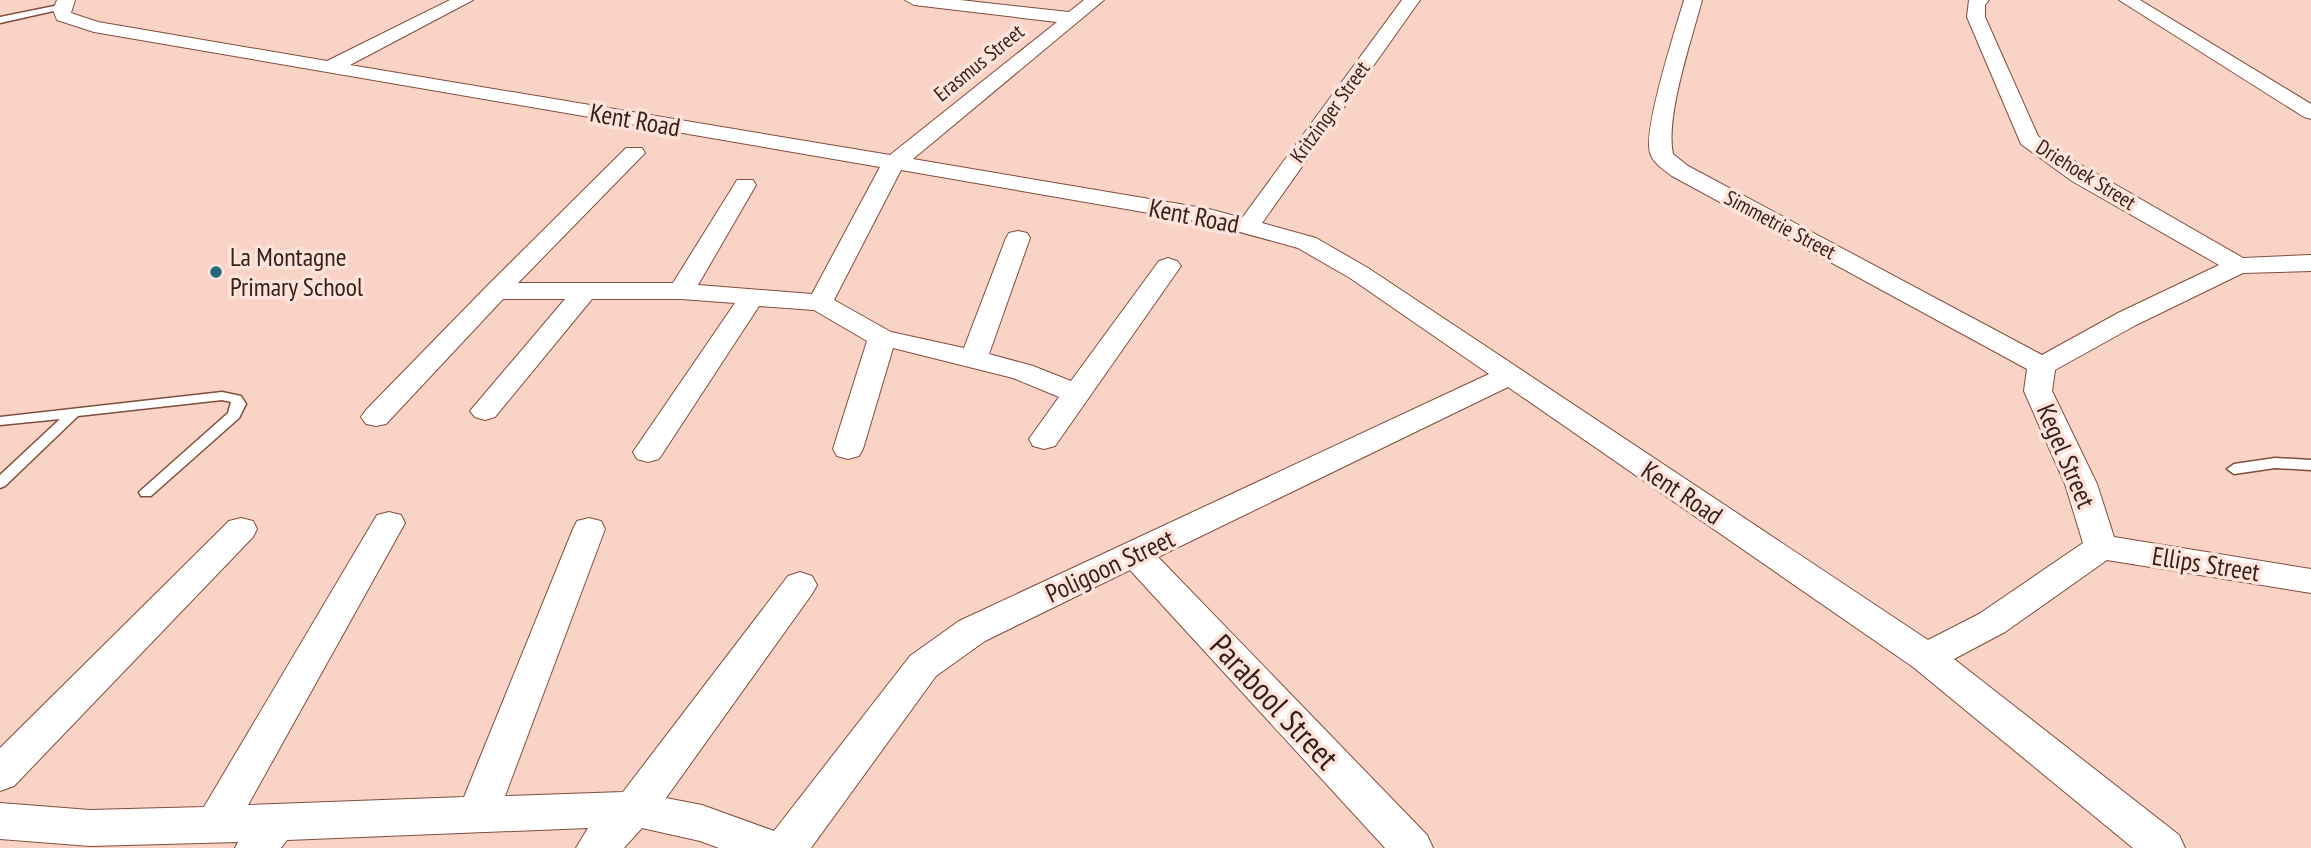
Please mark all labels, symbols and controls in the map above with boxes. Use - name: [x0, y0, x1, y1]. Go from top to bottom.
- street label: Erasmus Street: [928, 18, 1029, 107]
- street label: Kritzinger Street: [1284, 56, 1376, 168]
- street label: Kent Road: [587, 95, 683, 144]
- street label: Driehoek Street: [2031, 133, 2141, 216]
- street label: Simmetrie Street: [1720, 184, 1841, 265]
- street label: Kent Road: [1146, 191, 1242, 240]
- place label: La Montagne Primary School: [230, 240, 363, 303]
- marker: La Montagne Primary School: [208, 264, 224, 280]
- street label: Kegel Street: [2030, 399, 2103, 513]
- street label: Kent Road: [1635, 453, 1729, 532]
- street label: Poligoon Street: [1040, 521, 1179, 610]
- street label: Ellips Street: [2150, 539, 2262, 588]
- street label: Parabool Street: [1201, 625, 1348, 778]

